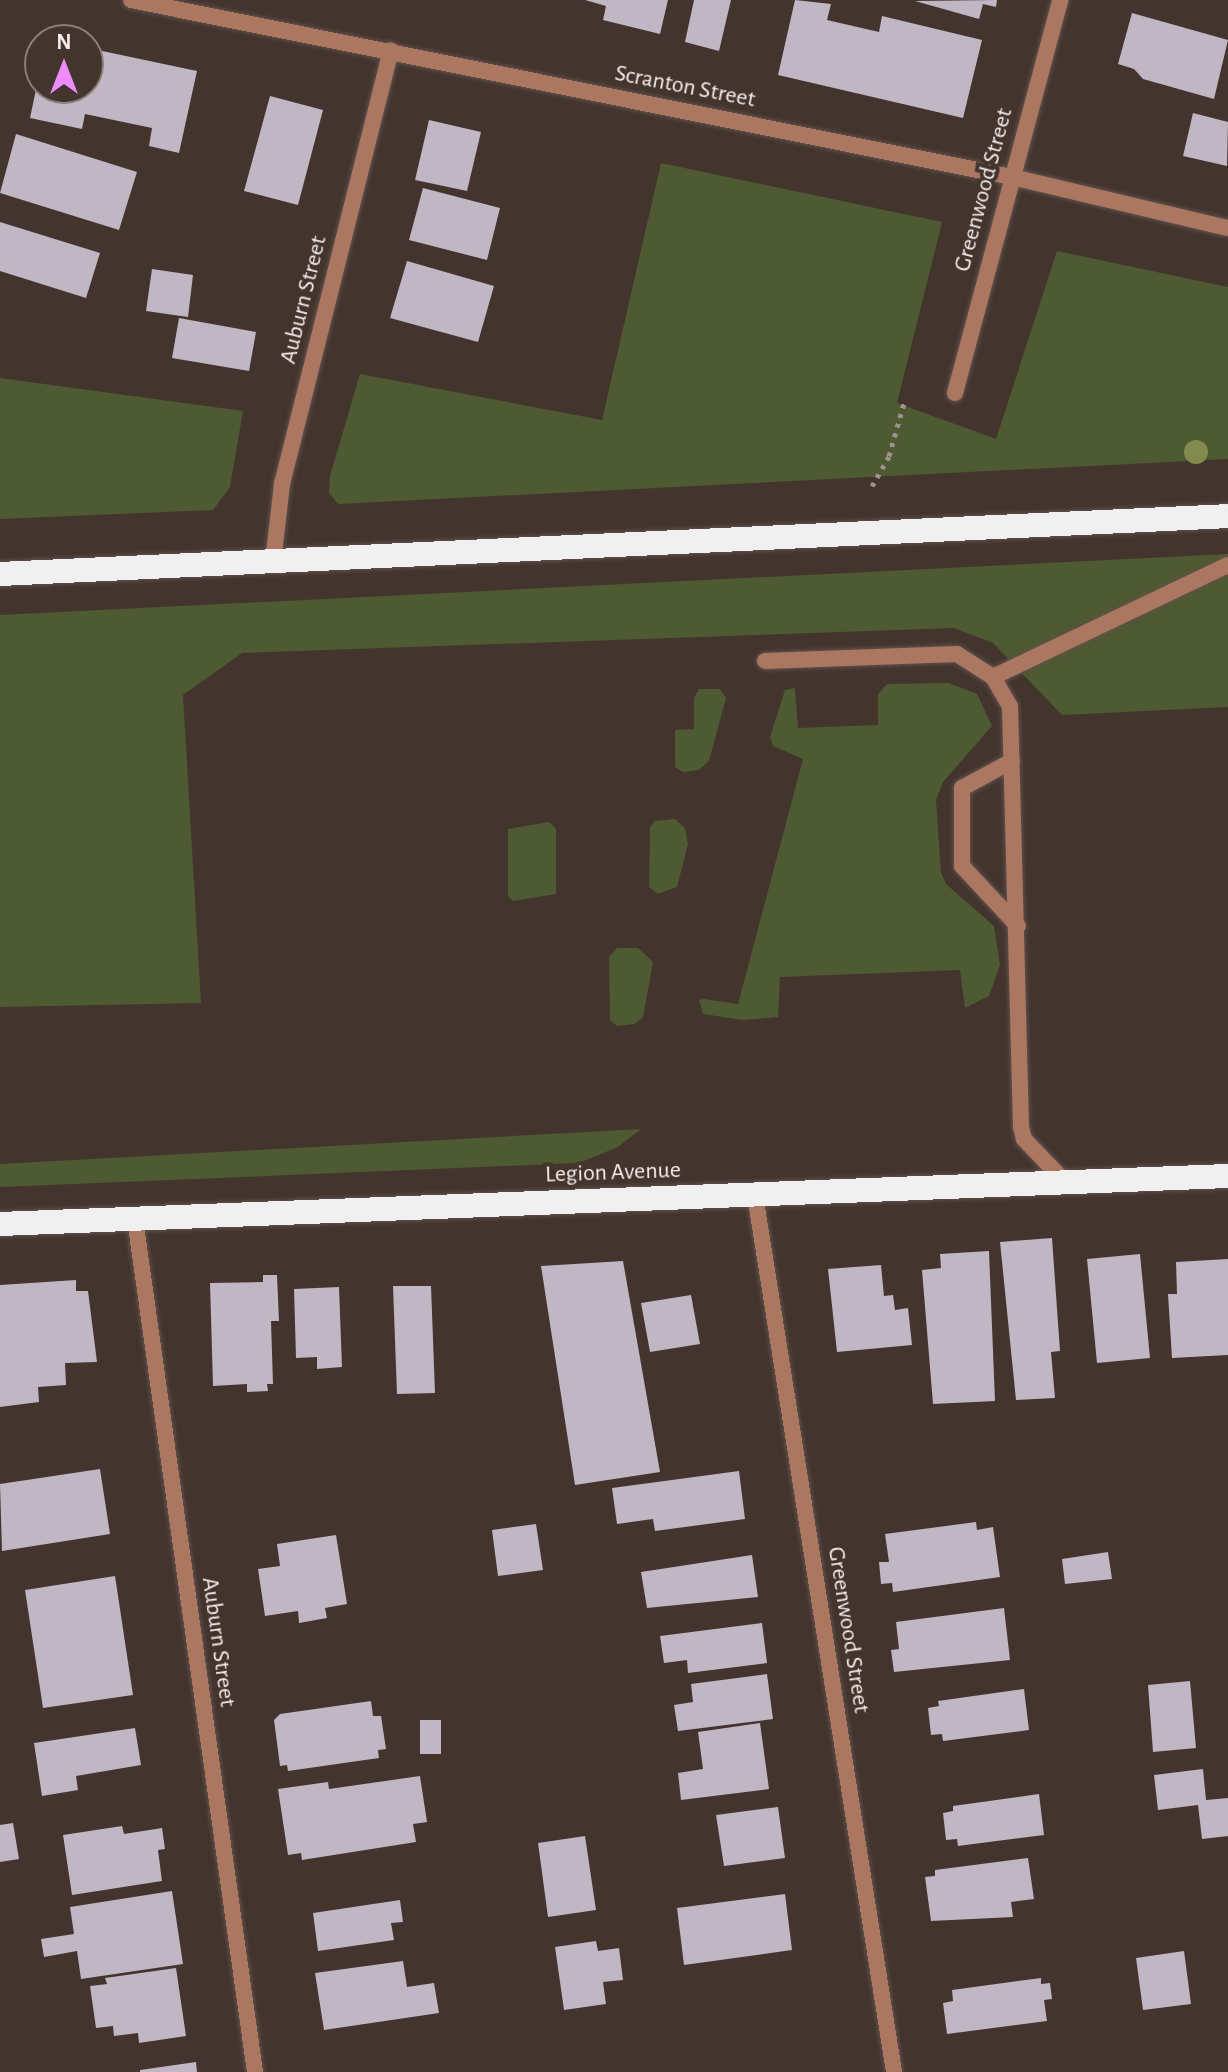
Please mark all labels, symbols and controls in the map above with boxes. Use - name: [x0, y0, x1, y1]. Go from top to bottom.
- north arrow: [24, 24, 104, 104]
- text: N: [56, 31, 72, 53]
- street label: Scranton Street: [612, 59, 758, 115]
- street label: Greenwood Street: [948, 105, 1020, 275]
- street label: Auburn Street: [274, 233, 334, 367]
- street label: Legion Avenue: [545, 1156, 681, 1190]
- street label: Greenwood Street: [821, 1545, 875, 1715]
- street label: Auburn Street: [195, 1575, 241, 1709]

